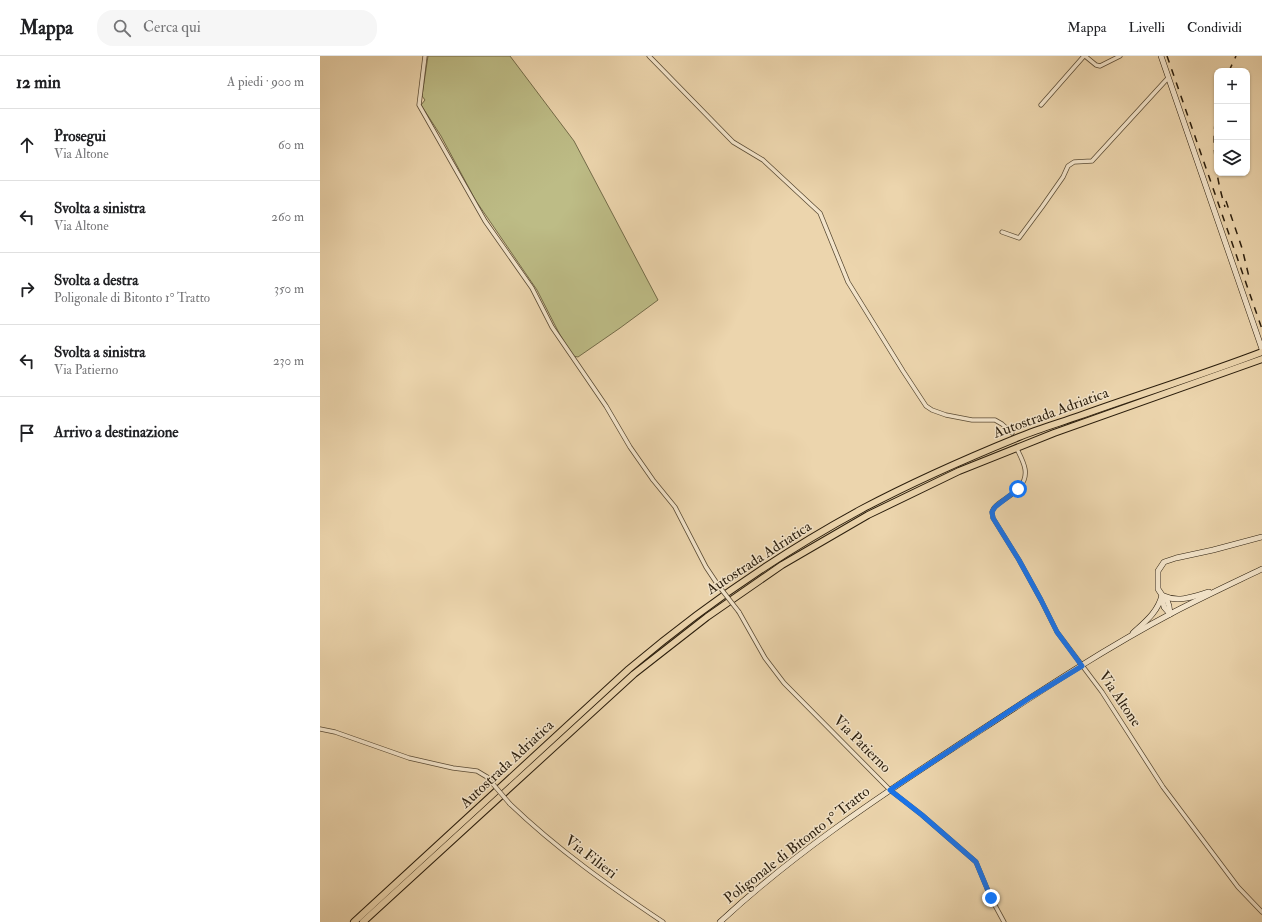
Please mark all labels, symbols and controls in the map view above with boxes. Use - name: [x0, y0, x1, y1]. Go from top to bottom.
- search box: [97, 10, 377, 46]
- text: Mappa: [20, 16, 73, 40]
- icon: search: [111, 17, 133, 39]
- text: Cerca qui: [143, 18, 201, 37]
- text: Mappa: [1067, 19, 1106, 36]
- text: Livelli: [1128, 19, 1165, 36]
- text: Condividi: [1187, 19, 1242, 36]
- map controls: [1214, 68, 1250, 176]
- button: +: [1214, 68, 1250, 104]
- text: 12 min: [16, 72, 61, 93]
- text: A piedi · 900 m: [227, 74, 304, 90]
- button: −: [1214, 104, 1250, 140]
- text: Prosegui: [54, 127, 106, 146]
- icon: ahead: [16, 134, 38, 156]
- text: 60 m: [278, 137, 304, 153]
- button: layers: [1214, 140, 1250, 176]
- text: Via Altone: [54, 146, 109, 162]
- text: Svolta a sinistra: [54, 199, 146, 218]
- icon: left: [16, 206, 38, 228]
- text: 260 m: [271, 209, 304, 225]
- text: Via Altone: [54, 218, 109, 234]
- text: Svolta a destra: [54, 271, 138, 290]
- icon: right: [16, 278, 38, 300]
- text: 350 m: [274, 281, 304, 297]
- text: Poligonale di Bitonto 1° Tratto: [54, 290, 210, 306]
- text: Svolta a sinistra: [54, 343, 146, 362]
- icon: left: [16, 350, 38, 372]
- text: 230 m: [273, 353, 304, 369]
- text: Via Patierno: [54, 362, 118, 378]
- street label: Autostrada Adriatica: [990, 383, 1112, 443]
- icon: arrive: [16, 422, 38, 444]
- text: Arrivo a destinazione: [54, 423, 179, 442]
- route start: [1009, 480, 1027, 498]
- street label: Autostrada Adriatica: [702, 517, 816, 600]
- street label: Via Altone: [1094, 667, 1146, 731]
- street label: Via Patierno: [829, 711, 895, 777]
- street label: Autostrada Adriatica: [455, 715, 558, 813]
- street label: Poligonale di Bitonto 1° Tratto: [720, 782, 874, 908]
- street label: Via Filieri: [561, 831, 621, 883]
- route end: [982, 889, 1000, 907]

